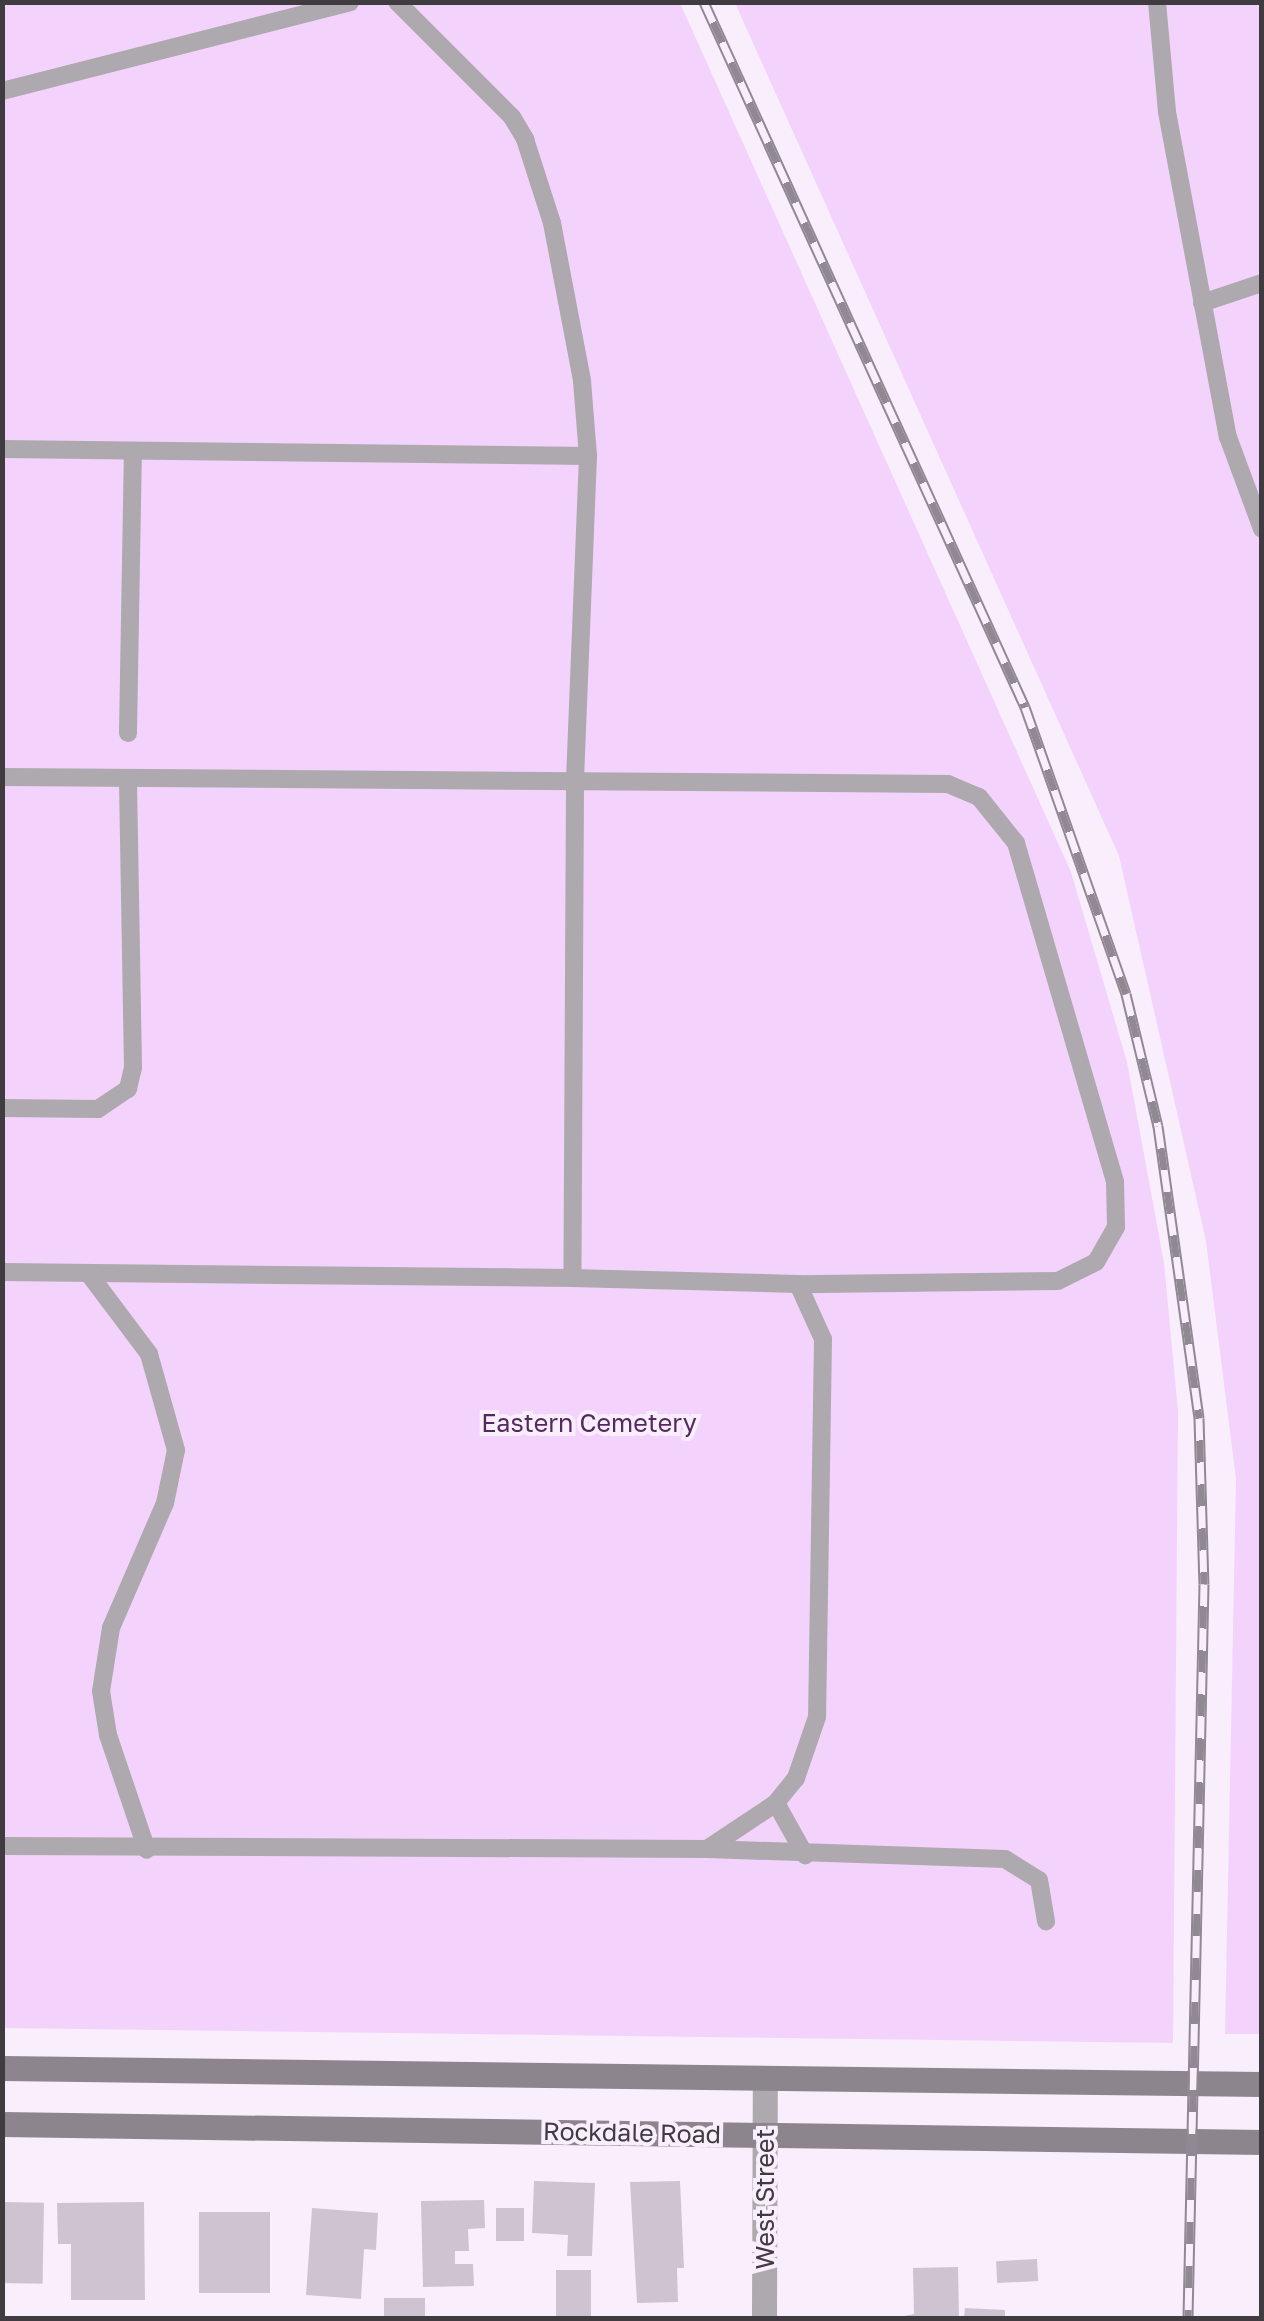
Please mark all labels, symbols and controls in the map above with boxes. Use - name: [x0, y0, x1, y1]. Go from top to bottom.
- park label: Eastern Cemetery: [481, 1408, 697, 1438]
- street label: Rockdale Road: [543, 2116, 721, 2150]
- street label: West Street: [750, 2129, 780, 2269]

